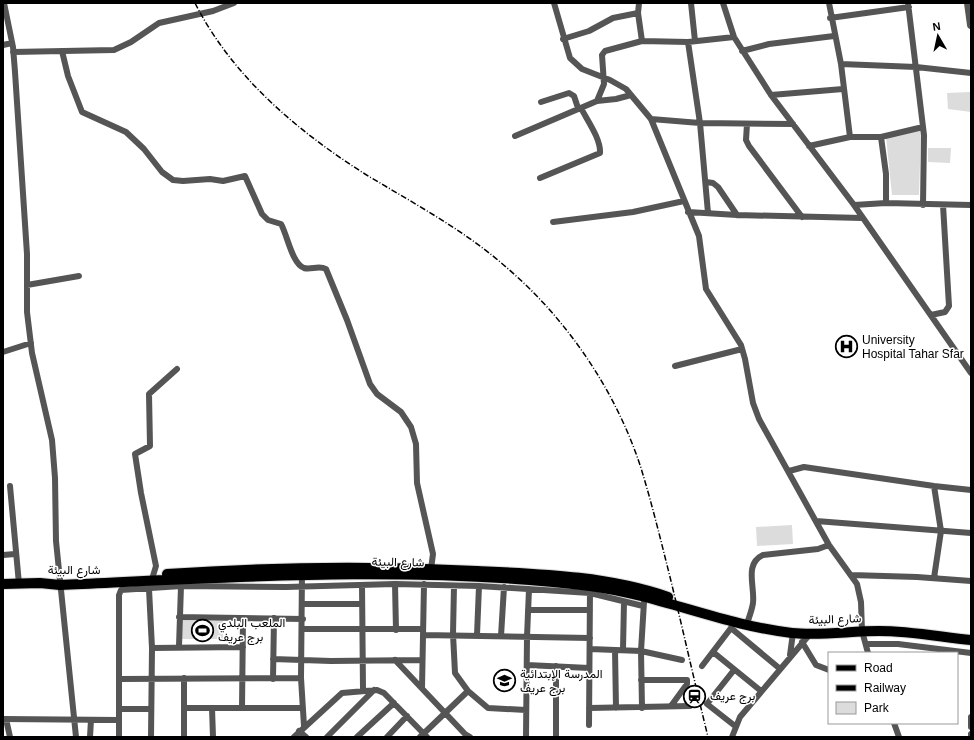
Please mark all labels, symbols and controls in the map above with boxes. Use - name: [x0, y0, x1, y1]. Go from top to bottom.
- north arrow: [918, 16, 958, 56]
- text: N: [932, 20, 941, 33]
- place label: University Hospital Tahar Sfar: [862, 333, 964, 361]
- hospital icon: University Hospital Tahar Sfar: [834, 334, 860, 360]
- street label: شارع البيئة: [371, 555, 424, 571]
- street label: شارع البيئة: [48, 563, 100, 579]
- street label: شارع البيئة: [808, 611, 862, 629]
- place label: الملعب البلدي برج عريف: [218, 616, 285, 646]
- sports icon: الملعب البلدي برج عريف: [190, 617, 216, 643]
- legend: [828, 652, 958, 724]
- text: Road: [864, 661, 893, 675]
- place label: المدرسة الإبتدائية برج عريف: [520, 667, 603, 697]
- school or university icon: المدرسة الإبتدائية برج عريف: [491, 668, 517, 694]
- text: Railway: [864, 681, 906, 695]
- station icon: برج عريف: [681, 683, 707, 709]
- place label: برج عريف: [710, 689, 755, 705]
- text: Park: [864, 701, 890, 715]

